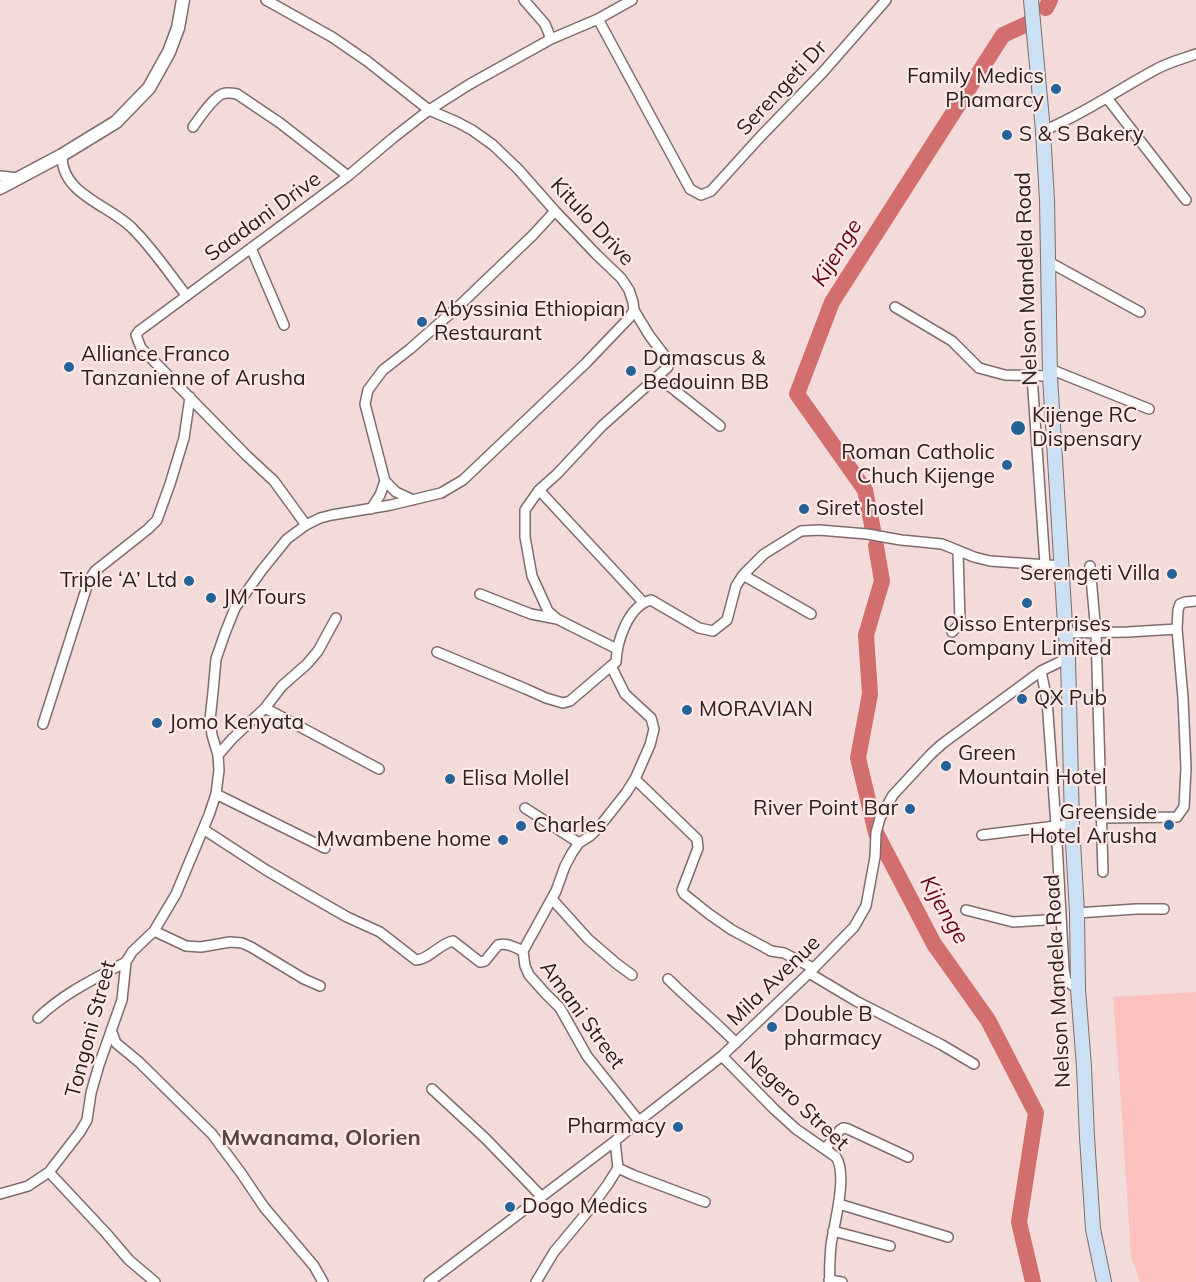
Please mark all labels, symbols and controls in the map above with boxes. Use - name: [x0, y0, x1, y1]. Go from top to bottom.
- street label: Serengeti Dr: [732, 35, 832, 141]
- place label: Family Medics Phamarcy: [907, 64, 1044, 114]
- marker: Family Medics Phamarcy: [1049, 82, 1063, 96]
- place label: S & S Bakery: [1019, 122, 1144, 148]
- marker: S & S Bakery: [1000, 128, 1014, 142]
- street label: Saadani Drive: [200, 167, 326, 267]
- street label: Nelson Mandela Road: [1011, 172, 1043, 386]
- street label: Kitulo Drive: [545, 173, 639, 271]
- water label: Kijenge: [806, 214, 868, 292]
- place label: Abyssinia Ethiopian Restaurant: [434, 297, 625, 347]
- marker: Abyssinia Ethiopian Restaurant: [415, 315, 429, 329]
- place label: Alliance Franco Tanzanienne of Arusha: [81, 342, 306, 392]
- place label: Damascus & Bedouinn BB: [643, 346, 769, 396]
- marker: Alliance Franco Tanzanienne of Arusha: [62, 360, 76, 374]
- marker: Damascus & Bedouinn BB: [624, 364, 638, 378]
- place label: Kijenge RC Dispensary: [1032, 403, 1142, 453]
- marker: Kijenge RC Dispensary: [1009, 419, 1027, 437]
- place label: Roman Catholic Chuch Kijenge: [841, 440, 995, 490]
- marker: Roman Catholic Chuch Kijenge: [1000, 458, 1014, 472]
- place label: Siret hostel: [816, 496, 924, 522]
- marker: Siret hostel: [797, 502, 811, 516]
- place label: Serengeti Villa: [1020, 561, 1160, 587]
- marker: Serengeti Villa: [1165, 567, 1179, 581]
- place label: Triple ‘A’ Ltd: [60, 568, 177, 594]
- marker: Triple ‘A’ Ltd: [182, 574, 196, 588]
- place label: JM Tours: [223, 585, 307, 611]
- marker: JM Tours: [204, 591, 218, 605]
- marker: Oisso Enterprises Company Limited: [1020, 596, 1034, 610]
- place label: Oisso Enterprises Company Limited: [942, 612, 1112, 662]
- place label: QX Pub: [1034, 686, 1107, 712]
- marker: QX Pub: [1015, 692, 1029, 706]
- place label: MORAVIAN: [699, 697, 813, 723]
- marker: MORAVIAN: [680, 703, 694, 717]
- place label: Jomo Kenyata: [169, 710, 304, 736]
- marker: Jomo Kenyata: [150, 716, 164, 730]
- place label: Green Mountain Hotel: [958, 741, 1107, 791]
- marker: Green Mountain Hotel: [939, 759, 953, 773]
- place label: Elisa Mollel: [462, 766, 569, 792]
- marker: Elisa Mollel: [443, 772, 457, 786]
- place label: River Point Bar: [753, 796, 898, 822]
- place label: Greenside Hotel Arusha: [1029, 800, 1157, 850]
- marker: River Point Bar: [903, 802, 917, 816]
- place label: Charles: [533, 813, 607, 839]
- marker: Greenside Hotel Arusha: [1162, 818, 1176, 832]
- marker: Charles: [514, 819, 528, 833]
- place label: Mwambene home: [317, 827, 491, 853]
- marker: Mwambene home: [496, 833, 510, 847]
- water label: Kijenge: [914, 871, 974, 949]
- street label: Nelson Mandela Road: [1040, 874, 1076, 1088]
- street label: Mila Avenue: [722, 931, 826, 1031]
- street label: Amani Street: [534, 956, 630, 1074]
- street label: Tongoni Street: [61, 958, 121, 1100]
- place label: Double B pharmacy: [784, 1002, 882, 1052]
- marker: Double B pharmacy: [765, 1020, 779, 1034]
- street label: Negero Street: [738, 1046, 854, 1156]
- place label: Pharmacy: [567, 1114, 666, 1140]
- marker: Pharmacy: [671, 1120, 685, 1134]
- district label: Mwanama, Olorien: [221, 1125, 421, 1151]
- place label: Dogo Medics: [522, 1194, 648, 1220]
- marker: Dogo Medics: [503, 1200, 517, 1214]

